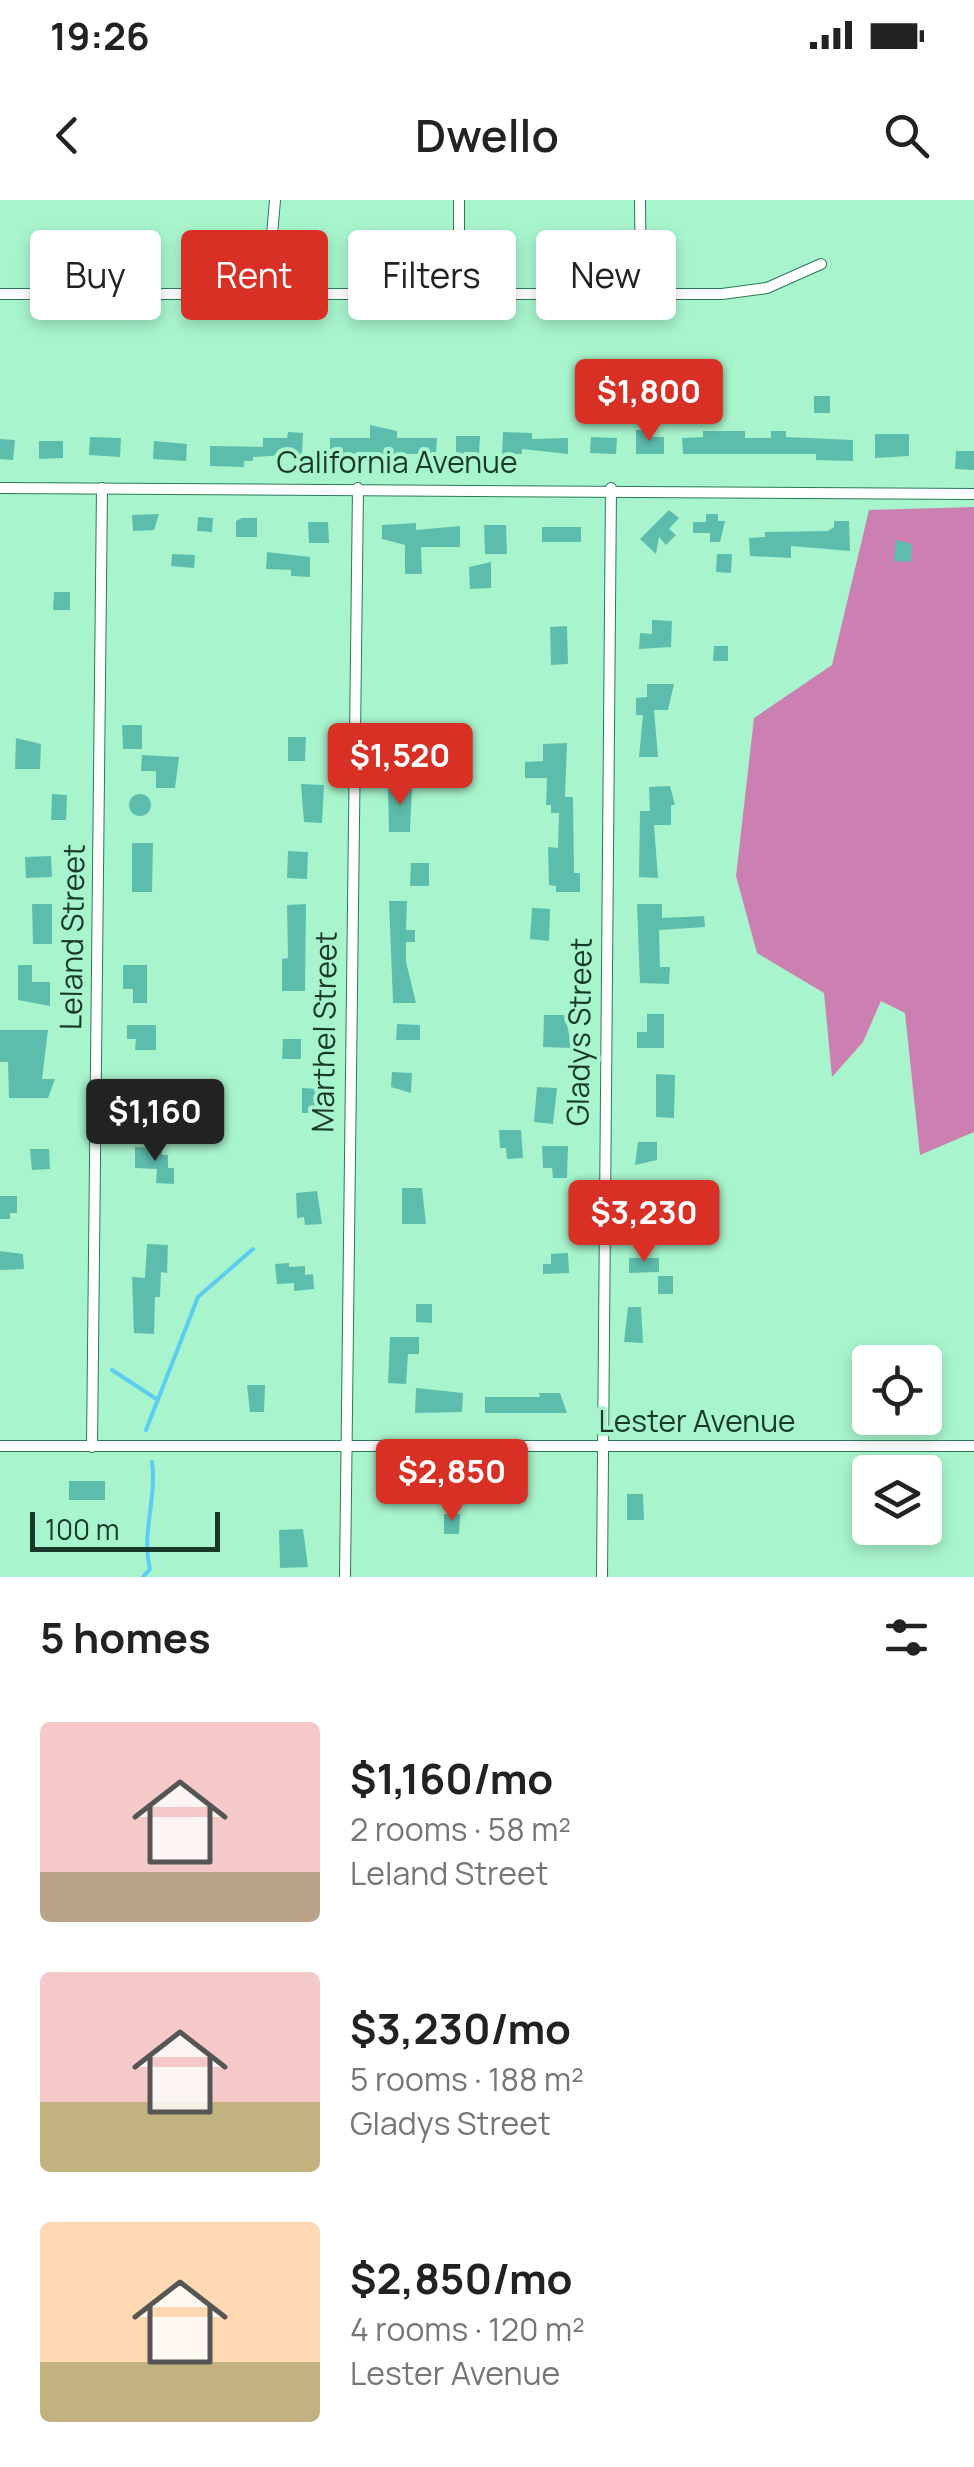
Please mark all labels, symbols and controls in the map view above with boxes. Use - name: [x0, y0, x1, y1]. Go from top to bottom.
- text: 19:26: [50, 9, 150, 61]
- text: Dwello: [415, 104, 559, 166]
- icon: back: [40, 108, 95, 163]
- icon: search: [879, 108, 934, 163]
- chip: Buy: [30, 230, 161, 320]
- chip: Rent: [181, 230, 328, 320]
- chip: Filters: [348, 230, 516, 320]
- chip: New: [536, 230, 676, 320]
- pin: $1,800: [568, 359, 730, 444]
- text: $1,800: [597, 369, 701, 413]
- street label: California Avenue: [277, 441, 517, 482]
- pin: $1,520: [319, 723, 481, 808]
- text: $1,520: [350, 733, 450, 777]
- street label: Leland Street: [49, 844, 94, 1030]
- street label: Marthel Street: [301, 931, 346, 1133]
- street label: Gladys Street: [556, 937, 601, 1126]
- pin: $1,160: [74, 1079, 236, 1164]
- text: $1,160: [108, 1089, 202, 1133]
- pin: $3,230: [563, 1180, 725, 1265]
- text: $3,230: [590, 1190, 698, 1234]
- map controls: [852, 1345, 942, 1545]
- button: locate: [852, 1345, 942, 1435]
- street label: Lester Avenue: [598, 1400, 796, 1441]
- pin: $2,850: [371, 1439, 533, 1524]
- text: $2,850: [398, 1449, 506, 1493]
- button: layers: [852, 1455, 942, 1545]
- scale bar: [30, 1507, 220, 1552]
- text: 100 m: [45, 1510, 119, 1548]
- text: 5 homes: [40, 1608, 211, 1666]
- icon: filters: [879, 1610, 934, 1665]
- text: $1,160/mo: [350, 1749, 553, 1807]
- icon: home: [120, 1762, 240, 1882]
- text: 2 rooms · 58 m²: [350, 1807, 571, 1851]
- text: Leland Street: [350, 1851, 549, 1895]
- text: $3,230/mo: [350, 1999, 571, 2057]
- icon: home: [120, 2012, 240, 2132]
- text: 5 rooms · 188 m²: [350, 2057, 584, 2101]
- text: Gladys Street: [350, 2101, 551, 2145]
- text: $2,850/mo: [350, 2249, 572, 2307]
- icon: home: [120, 2262, 240, 2382]
- text: 4 rooms · 120 m²: [350, 2307, 585, 2351]
- text: Lester Avenue: [350, 2351, 560, 2395]

